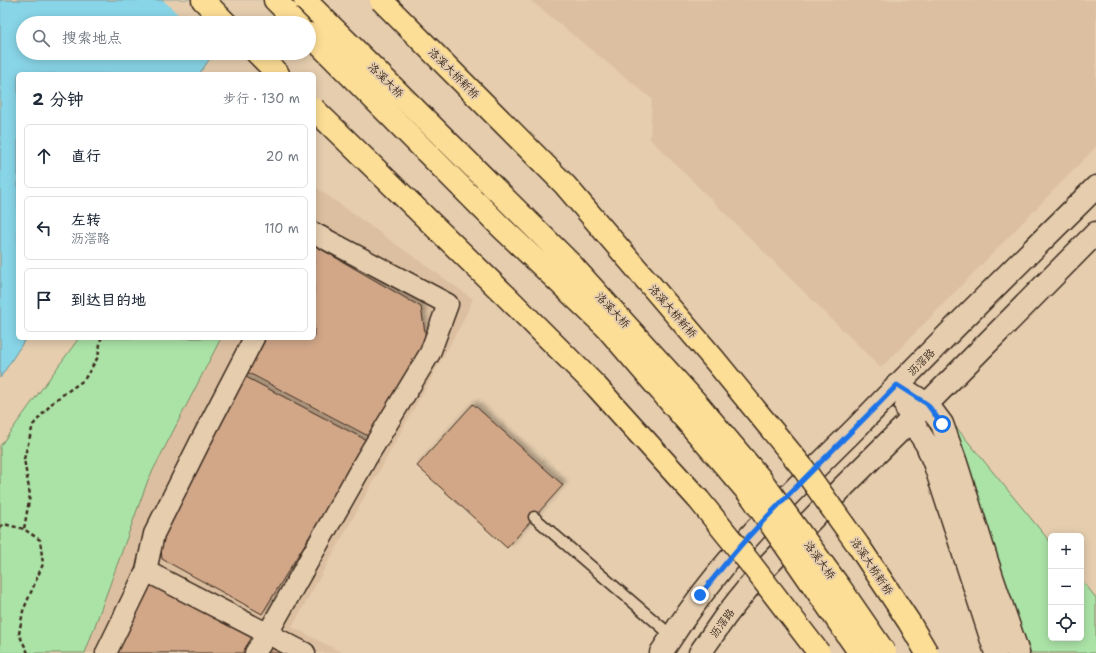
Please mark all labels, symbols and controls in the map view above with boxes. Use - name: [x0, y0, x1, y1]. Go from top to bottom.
- search box: [16, 16, 316, 60]
- icon: search: [30, 27, 52, 49]
- text: 搜索地点: [62, 28, 122, 48]
- street label: 洛溪大桥新桥: [425, 45, 482, 102]
- street label: 洛溪大桥: [365, 59, 407, 101]
- text: 2 分钟: [32, 88, 84, 110]
- text: 步行 · 130 m: [223, 90, 300, 107]
- icon: ahead: [33, 145, 55, 167]
- text: 直行: [71, 146, 101, 166]
- text: 20 m: [266, 148, 299, 165]
- text: 左转: [71, 210, 101, 230]
- icon: left: [33, 217, 55, 239]
- text: 110 m: [264, 220, 299, 237]
- text: 沥滘路: [71, 230, 110, 247]
- street label: 洛溪大桥新桥: [645, 282, 700, 341]
- icon: arrive: [33, 289, 55, 311]
- street label: 洛溪大桥: [592, 289, 633, 332]
- text: 到达目的地: [71, 290, 146, 310]
- street label: 沥滘路: [904, 345, 938, 379]
- route start: [933, 415, 951, 433]
- map controls: [1048, 533, 1084, 641]
- button: +: [1048, 533, 1084, 569]
- street label: 洛溪大桥新桥: [847, 535, 896, 598]
- street label: 洛溪大桥: [801, 538, 839, 583]
- button: −: [1048, 569, 1084, 605]
- route end: [691, 586, 709, 604]
- button: locate: [1048, 605, 1084, 641]
- street label: 沥滘路: [707, 606, 738, 641]

